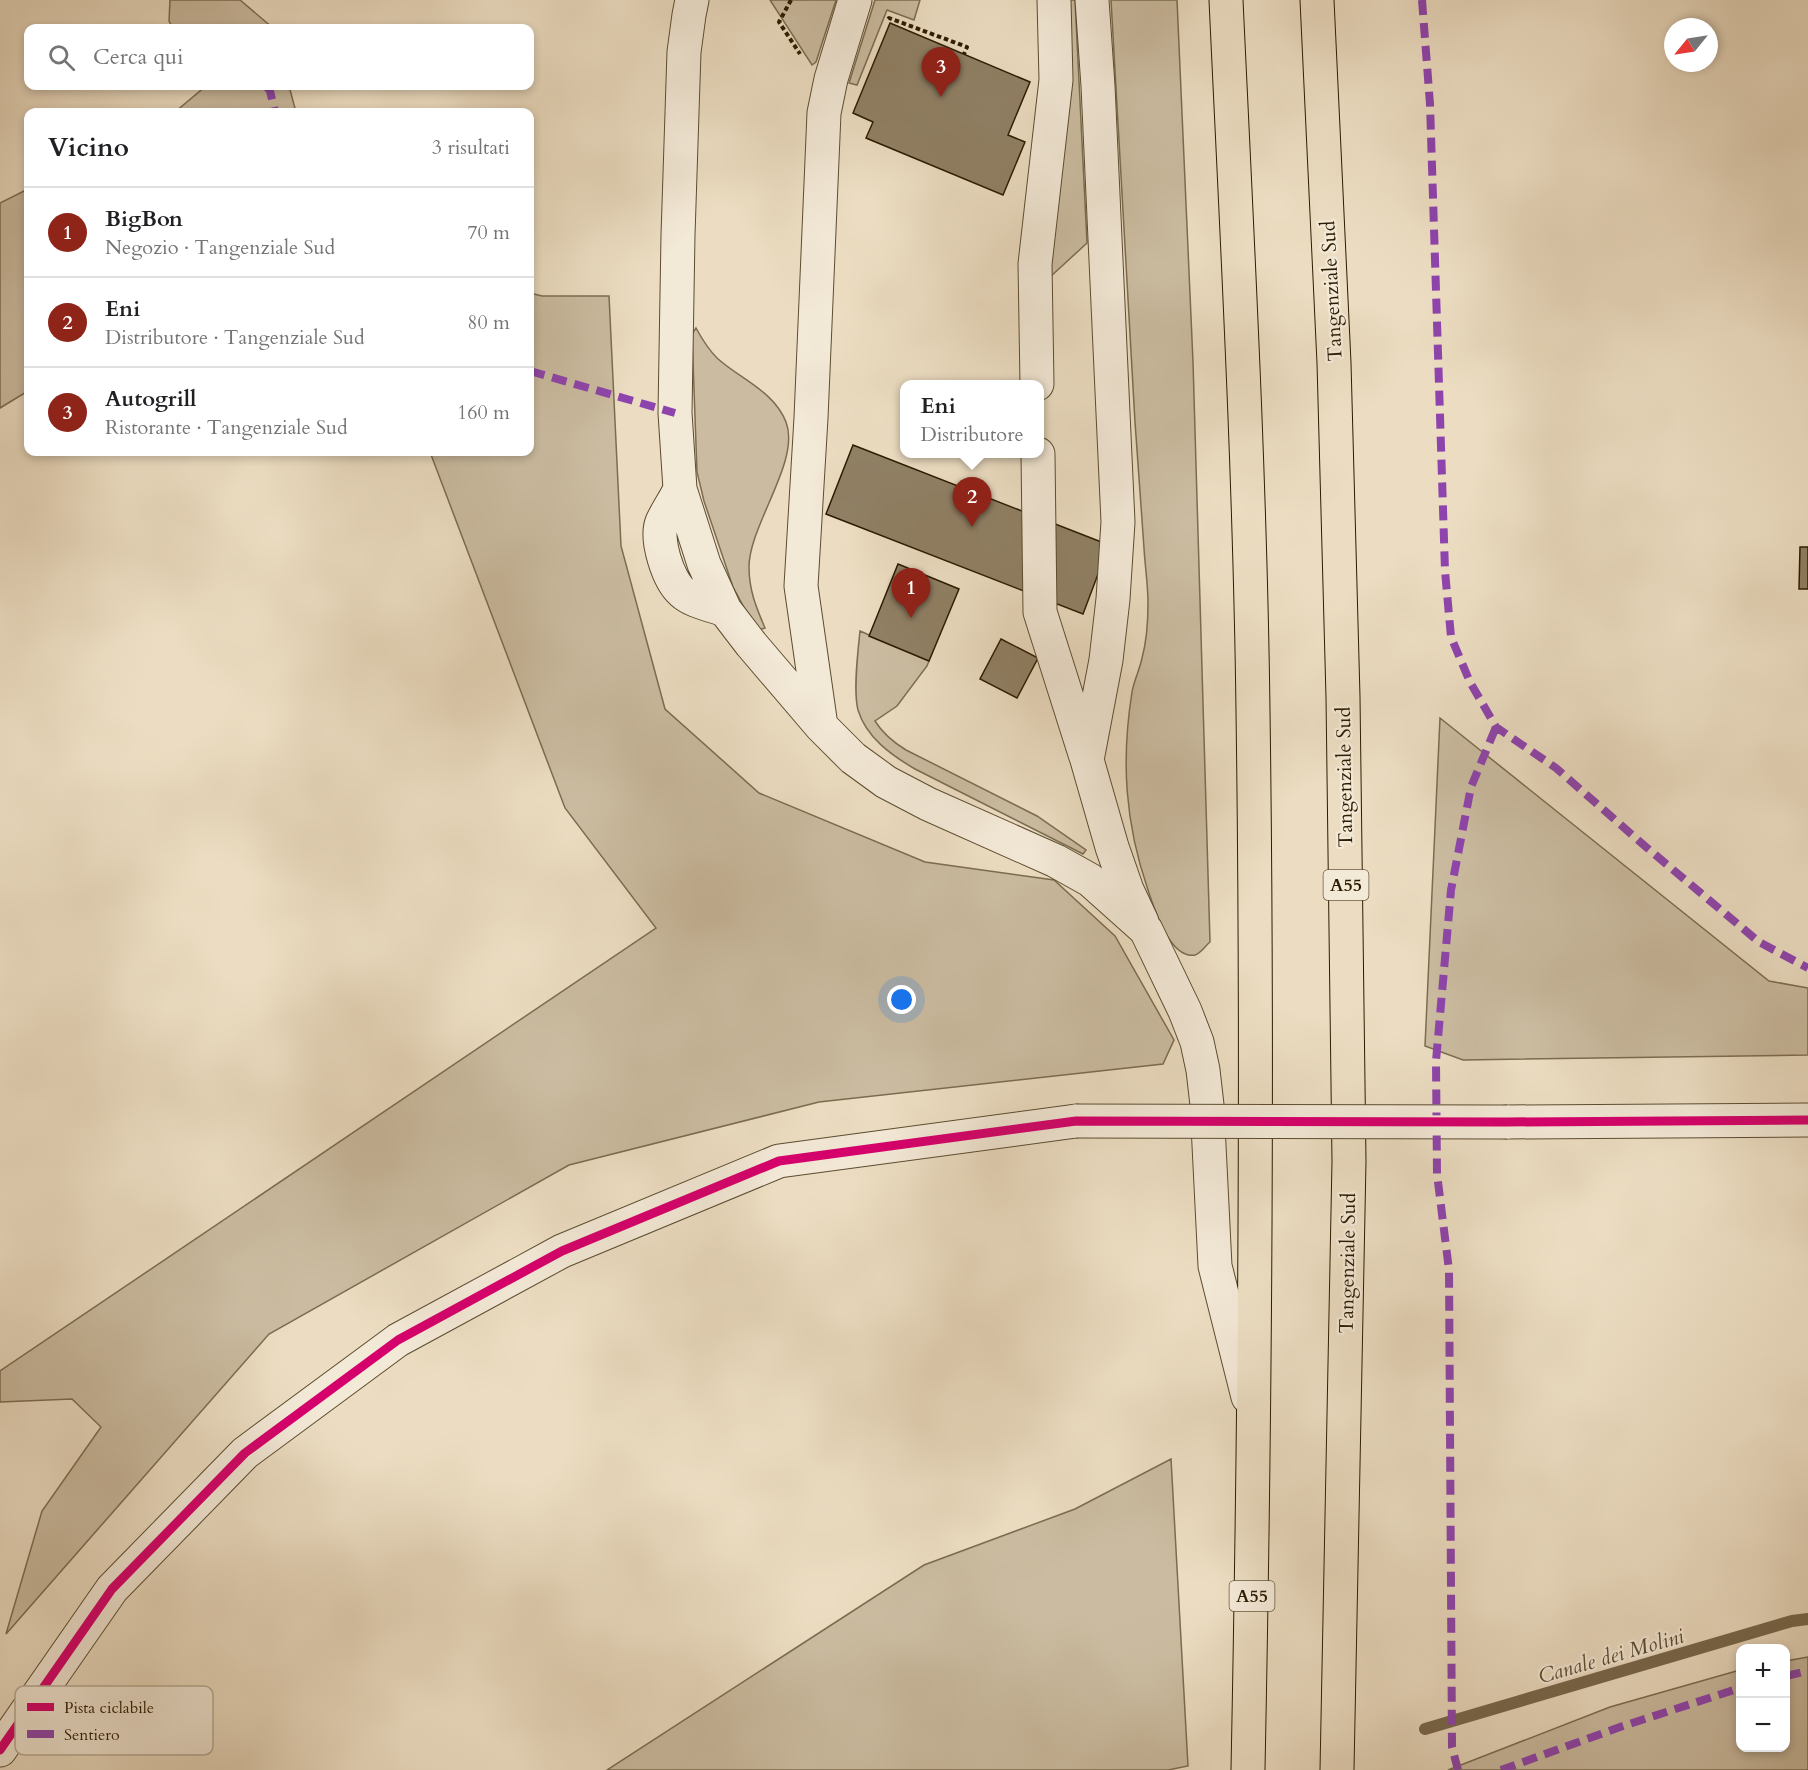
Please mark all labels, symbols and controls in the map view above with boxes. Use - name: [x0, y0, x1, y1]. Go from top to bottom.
- north arrow: [1664, 18, 1718, 72]
- search box: [24, 24, 534, 90]
- icon: search: [45, 41, 78, 74]
- text: Cerca qui: [93, 42, 183, 72]
- pin: 3: [922, 48, 960, 97]
- text: Vicino: [48, 130, 129, 165]
- text: 3 risultati: [432, 134, 510, 161]
- text: BigBon: [105, 204, 183, 234]
- text: 1: [62, 219, 73, 246]
- text: 70 m: [467, 219, 510, 246]
- street label: Tangenziale Sud: [1314, 220, 1349, 362]
- text: Negozio · Tangenziale Sud: [105, 234, 335, 261]
- text: Eni: [105, 294, 140, 324]
- text: 2: [62, 309, 73, 336]
- text: 80 m: [467, 309, 510, 336]
- text: Distributore · Tangenziale Sud: [105, 324, 365, 351]
- popup: [900, 380, 1044, 458]
- text: Autogrill: [105, 384, 197, 414]
- text: Eni: [920, 391, 956, 421]
- text: 3: [62, 399, 73, 426]
- text: 160 m: [457, 399, 510, 426]
- text: Ristorante · Tangenziale Sud: [105, 414, 348, 441]
- text: Distributore: [920, 421, 1024, 448]
- pin: 2: [952, 478, 992, 527]
- pin: 1: [892, 568, 930, 618]
- street label: Tangenziale Sud: [1330, 706, 1359, 848]
- road number: A55: [1324, 870, 1368, 900]
- your location: [887, 985, 916, 1014]
- street label: Tangenziale Sud: [1333, 1192, 1362, 1334]
- road number: A55: [1230, 1581, 1274, 1611]
- water label: Canale dei Molini: [1535, 1622, 1688, 1691]
- map controls: [1736, 1644, 1790, 1752]
- button: +: [1736, 1644, 1790, 1698]
- legend: [15, 1686, 213, 1755]
- text: Pista ciclabile: [64, 1697, 154, 1719]
- button: −: [1736, 1698, 1790, 1752]
- text: Sentiero: [64, 1724, 120, 1746]

